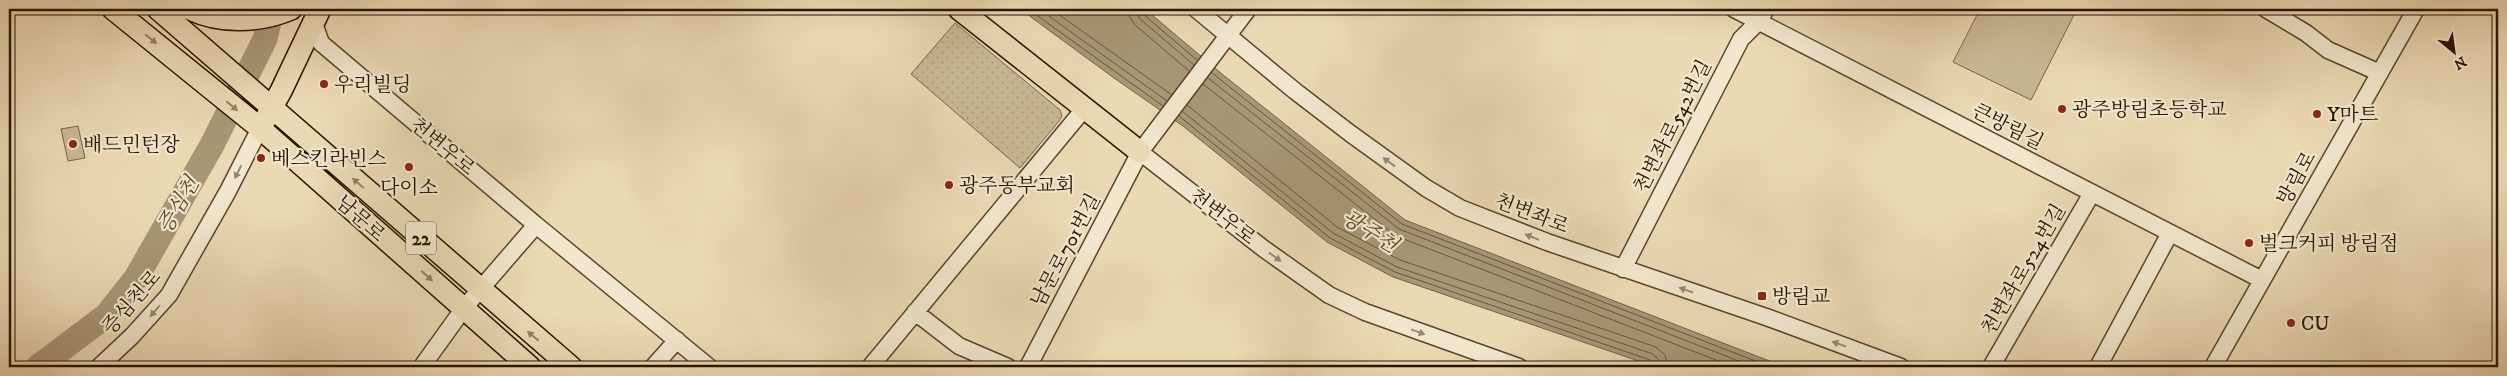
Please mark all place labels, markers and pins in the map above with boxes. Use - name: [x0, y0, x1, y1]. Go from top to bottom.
- place label: 우리빌딩: [334, 73, 411, 98]
- marker: 우리빌딩: [318, 78, 330, 90]
- place label: 광주방림초등학교: [2072, 98, 2227, 123]
- marker: 광주방림초등학교: [2056, 103, 2068, 115]
- place label: Y마트: [2327, 103, 2378, 128]
- marker: Y마트: [2311, 108, 2323, 120]
- place label: 배드민턴장: [83, 133, 180, 158]
- marker: 배드민턴장: [67, 138, 79, 150]
- place label: 베스킨라빈스: [271, 147, 387, 172]
- marker: 베스킨라빈스: [255, 152, 267, 164]
- marker: 다이소: [403, 161, 415, 173]
- place label: 광주동부교회: [959, 174, 1075, 199]
- place label: 다이소: [380, 176, 438, 201]
- marker: 광주동부교회: [943, 179, 955, 191]
- place label: 벌크커피 방림점: [2259, 232, 2399, 257]
- marker: 벌크커피 방림점: [2243, 237, 2255, 249]
- place label: 방림교: [1772, 285, 1831, 310]
- marker: 방림교: [1756, 290, 1768, 302]
- place label: CU: [2301, 312, 2330, 337]
- marker: CU: [2285, 317, 2297, 329]

